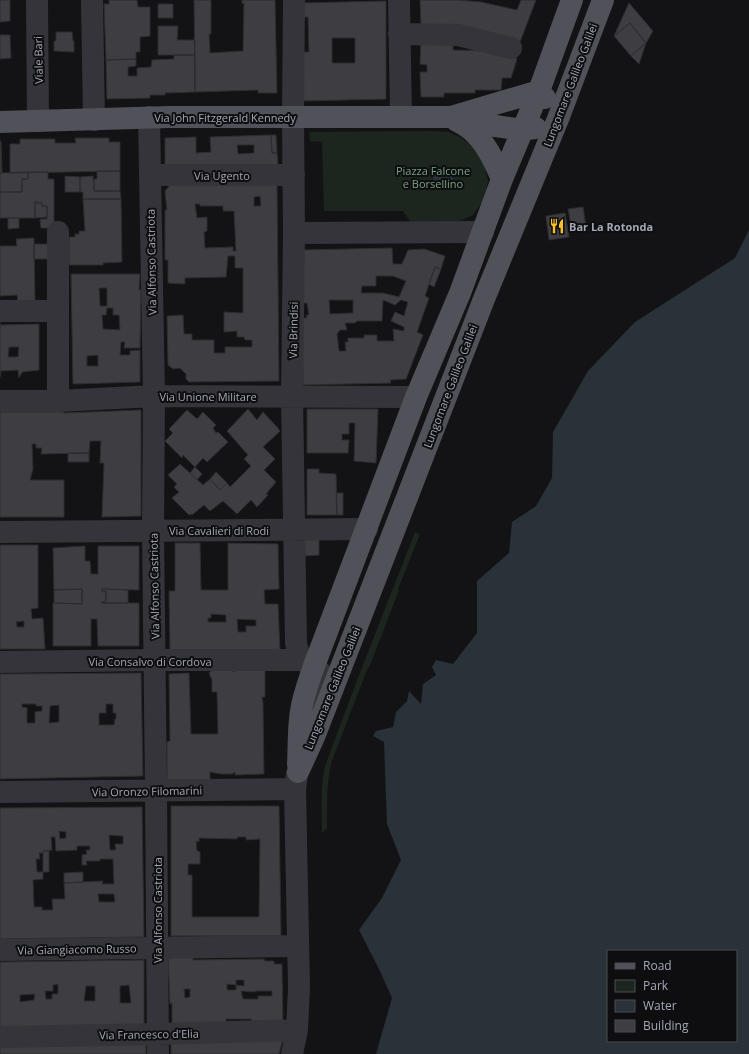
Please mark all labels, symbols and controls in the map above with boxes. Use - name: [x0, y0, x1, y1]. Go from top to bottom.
- street label: Lungomare Galileo Galilei: [539, 21, 601, 149]
- street label: Viale Bari: [30, 36, 46, 84]
- street label: Via John Fitzgerald Kennedy: [154, 110, 296, 125]
- park label: Piazza Falcone e Borsellino: [396, 163, 470, 191]
- street label: Via Ugento: [194, 168, 250, 183]
- street label: Via Alfonso Castriota: [143, 209, 159, 315]
- restaurant icon: Bar La Rotonda: [548, 217, 566, 235]
- place label: Bar La Rotonda: [569, 219, 653, 234]
- street label: Via Brindisi: [285, 301, 301, 359]
- street label: Lungomare Galileo Galilei: [419, 322, 481, 450]
- street label: Via Unione Militare: [159, 389, 257, 404]
- street label: Via Cavalieri di Rodi: [169, 523, 269, 538]
- street label: Via Alfonso Castriota: [146, 533, 162, 639]
- street label: Lungomare Galileo Galilei: [300, 624, 364, 752]
- street label: Via Consalvo di Cordova: [88, 654, 212, 669]
- street label: Via Oronzo Filomarini: [92, 783, 202, 799]
- street label: Via Alfonso Castriota: [150, 857, 165, 963]
- street label: Via Giangiacomo Russo: [17, 940, 137, 958]
- legend: [607, 950, 737, 1042]
- text: Road: [643, 957, 672, 974]
- text: Park: [643, 977, 669, 994]
- text: Water: [643, 997, 677, 1014]
- text: Building: [643, 1017, 689, 1034]
- street label: Via Francesco d'Elia: [99, 1026, 199, 1042]

